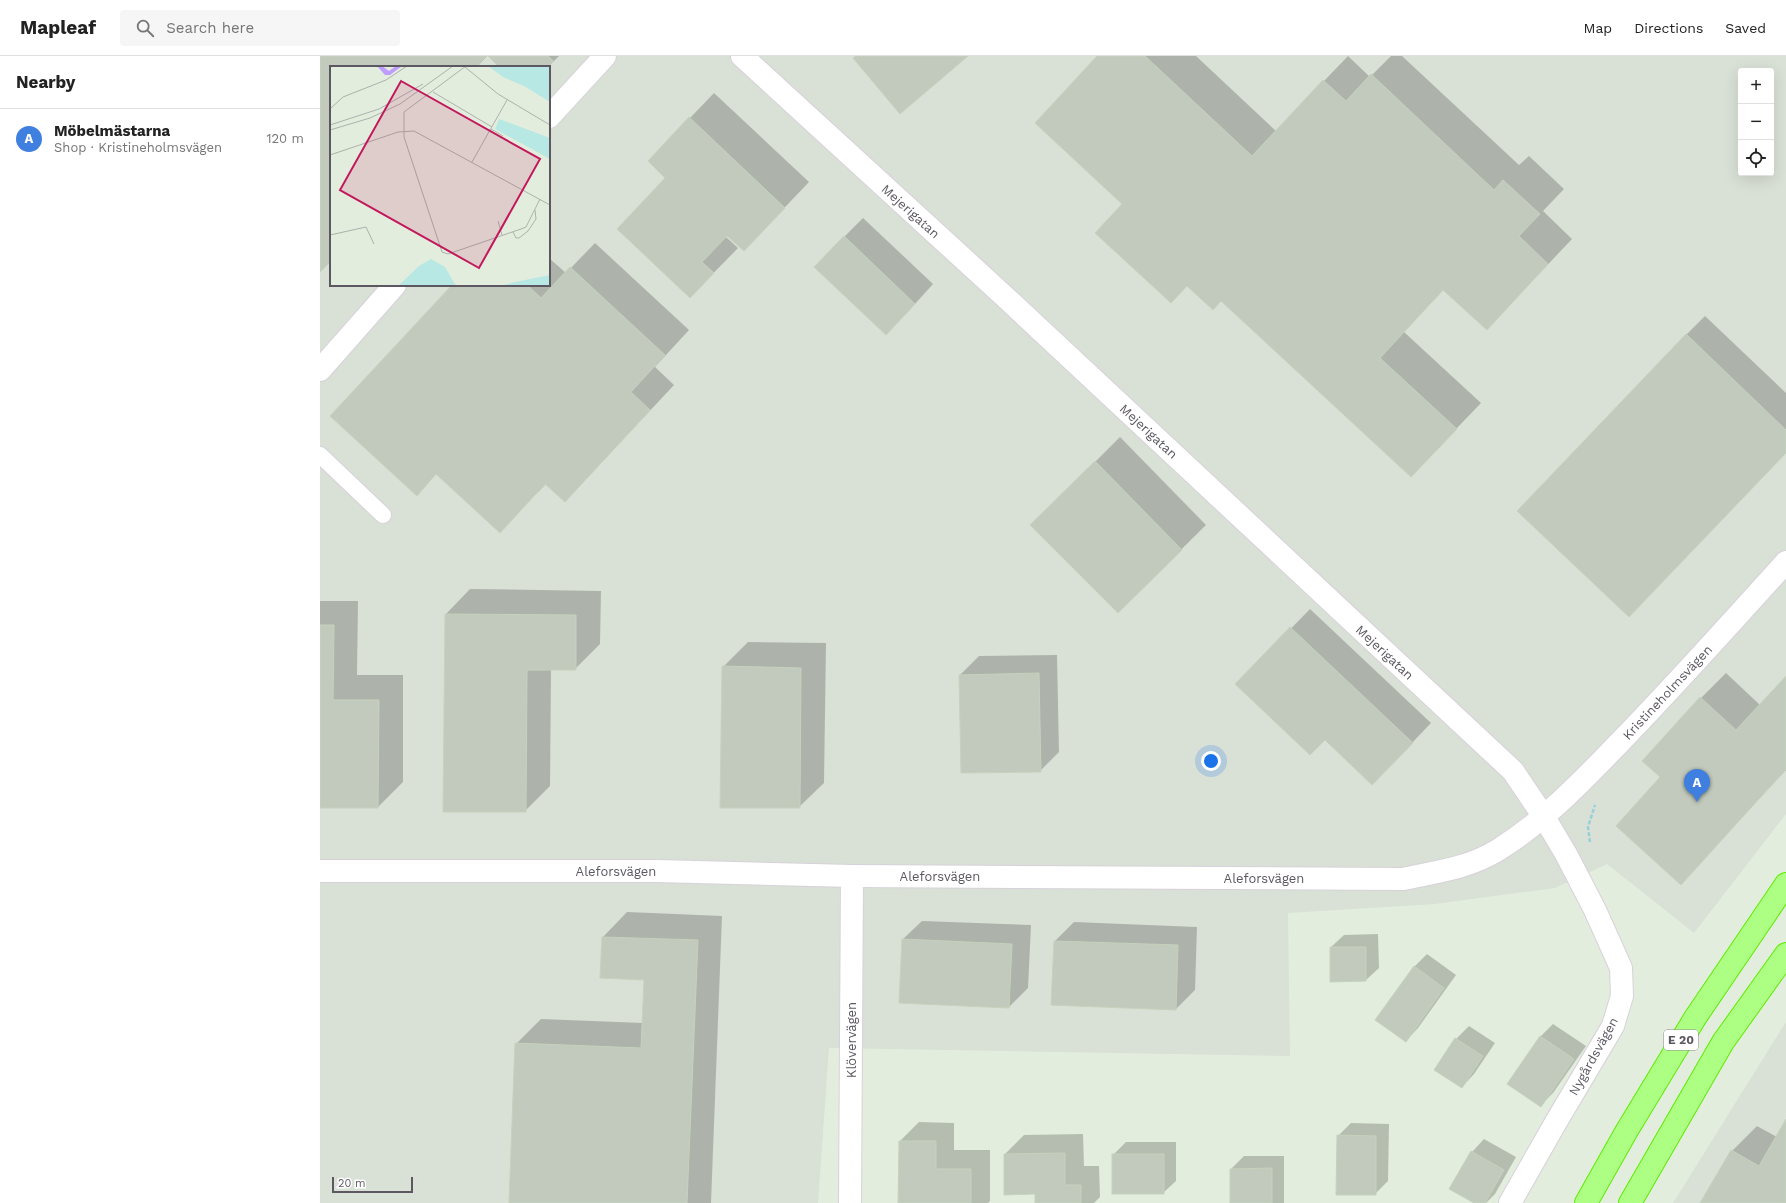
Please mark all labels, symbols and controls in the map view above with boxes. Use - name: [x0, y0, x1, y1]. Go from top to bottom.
- search box: [120, 10, 400, 46]
- text: Mapleaf: [20, 16, 96, 39]
- icon: search: [134, 17, 156, 39]
- text: Search here: [166, 19, 254, 37]
- text: Map: [1584, 20, 1612, 36]
- text: Directions: [1634, 20, 1703, 36]
- text: Saved: [1725, 20, 1766, 36]
- inset map: [330, 66, 550, 286]
- map controls: [1738, 68, 1774, 176]
- button: +: [1738, 68, 1774, 104]
- text: Nearby: [16, 72, 75, 92]
- button: −: [1738, 104, 1774, 140]
- text: Möbelmästarna: [54, 122, 170, 140]
- text: A: [25, 131, 33, 146]
- text: 120 m: [266, 131, 304, 146]
- text: Shop · Kristineholmsvägen: [54, 140, 222, 155]
- button: locate: [1738, 140, 1774, 176]
- street label: Mejerigatan: [878, 181, 943, 241]
- street label: Mejerigatan: [1117, 401, 1181, 462]
- street label: Mejerigatan: [1353, 622, 1417, 683]
- street label: Kristineholmsvägen: [1620, 642, 1715, 743]
- your location: [1201, 751, 1221, 771]
- pin: A: [1684, 769, 1710, 802]
- street label: Aleforsvägen: [576, 864, 656, 879]
- street label: Aleforsvägen: [900, 869, 980, 884]
- street label: Aleforsvägen: [1224, 871, 1304, 886]
- street label: Klövervägen: [844, 1002, 859, 1078]
- street label: Nygårdsvägen: [1566, 1015, 1621, 1098]
- road number: E 20: [1664, 1030, 1698, 1050]
- scale bar: [332, 1175, 413, 1194]
- text: 20 m: [338, 1177, 366, 1190]

